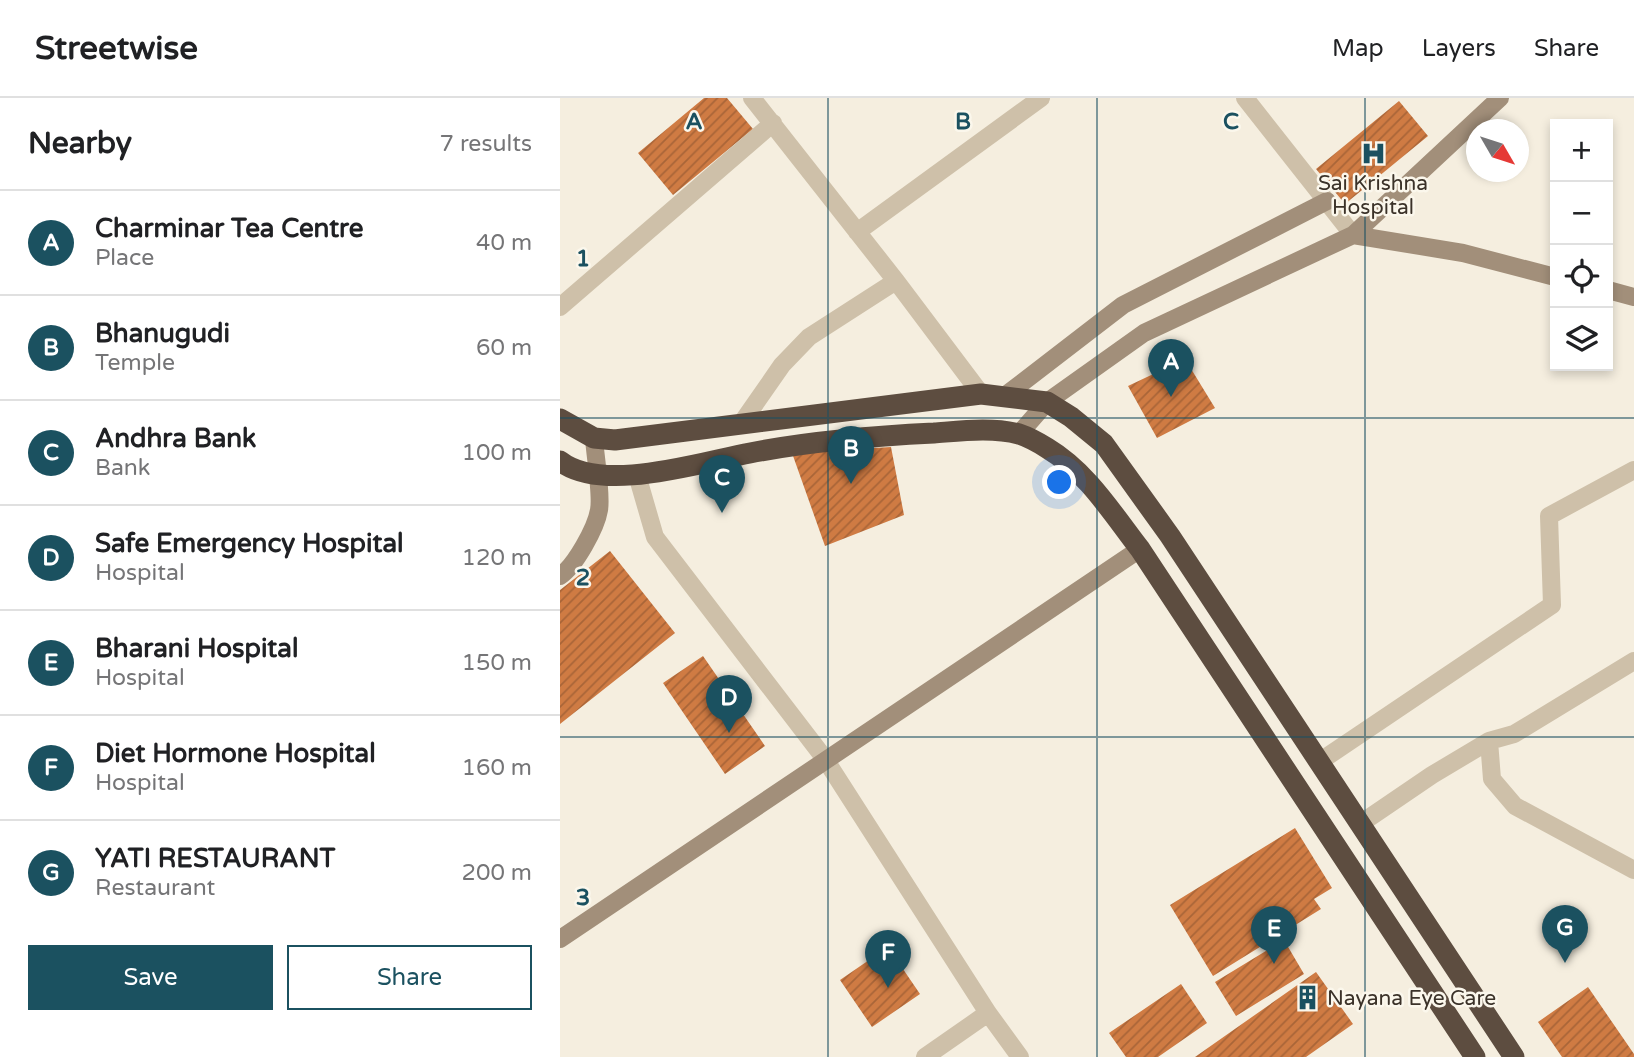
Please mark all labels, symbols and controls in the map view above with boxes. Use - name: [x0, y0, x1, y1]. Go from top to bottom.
- text: Streetwise: [35, 29, 198, 68]
- text: Map: [1332, 34, 1384, 63]
- text: Layers: [1422, 34, 1496, 63]
- text: Share: [1534, 34, 1599, 63]
- text: A: [685, 108, 703, 136]
- text: B: [955, 108, 971, 136]
- text: C: [1223, 108, 1239, 136]
- north arrow: [1466, 119, 1529, 182]
- map controls: [1550, 119, 1613, 371]
- button: +: [1550, 119, 1613, 182]
- text: Nearby: [28, 125, 132, 162]
- text: 7 results: [439, 130, 532, 158]
- hospital icon: Sai Krishna Hospital: [1359, 140, 1387, 168]
- place label: Sai Krishna Hospital: [1318, 171, 1428, 220]
- button: −: [1550, 182, 1613, 245]
- text: Charminar Tea Centre: [95, 213, 363, 244]
- text: A: [42, 229, 60, 257]
- text: 40 m: [476, 229, 532, 257]
- text: Place: [95, 244, 154, 272]
- text: 1: [576, 245, 590, 273]
- button: locate: [1550, 245, 1613, 308]
- button: layers: [1550, 308, 1613, 371]
- text: Bhanugudi: [95, 318, 230, 349]
- text: B: [43, 334, 59, 362]
- text: 60 m: [476, 334, 532, 362]
- pin: A: [1148, 339, 1194, 397]
- text: Temple: [95, 349, 175, 377]
- text: Andhra Bank: [95, 423, 256, 454]
- pin: B: [828, 426, 874, 484]
- text: C: [43, 439, 59, 467]
- text: 100 m: [462, 439, 532, 467]
- text: Bank: [95, 454, 150, 482]
- pin: C: [699, 455, 745, 513]
- your location: [1042, 465, 1076, 499]
- text: Safe Emergency Hospital: [95, 528, 404, 559]
- text: D: [42, 544, 60, 572]
- text: 120 m: [462, 544, 532, 572]
- text: Hospital: [95, 559, 185, 587]
- text: 2: [576, 564, 590, 592]
- text: Bharani Hospital: [95, 633, 298, 664]
- text: E: [44, 649, 58, 677]
- text: 150 m: [462, 649, 532, 677]
- text: Hospital: [95, 664, 185, 692]
- pin: D: [706, 675, 752, 733]
- text: Diet Hormone Hospital: [95, 738, 376, 769]
- text: F: [44, 754, 58, 782]
- text: 160 m: [462, 754, 532, 782]
- text: Hospital: [95, 769, 185, 797]
- text: YATI RESTAURANT: [95, 843, 335, 874]
- text: G: [42, 859, 60, 887]
- text: 200 m: [462, 859, 532, 887]
- text: Restaurant: [95, 874, 215, 902]
- text: 3: [576, 884, 590, 912]
- pin: G: [1542, 905, 1588, 963]
- pin: E: [1251, 906, 1297, 964]
- pin: F: [865, 930, 911, 988]
- button: Save: [28, 945, 273, 1010]
- button: Share: [287, 945, 532, 1010]
- building icon: Nayana Eye Care: [1293, 984, 1321, 1012]
- place label: Nayana Eye Care: [1327, 986, 1496, 1011]

